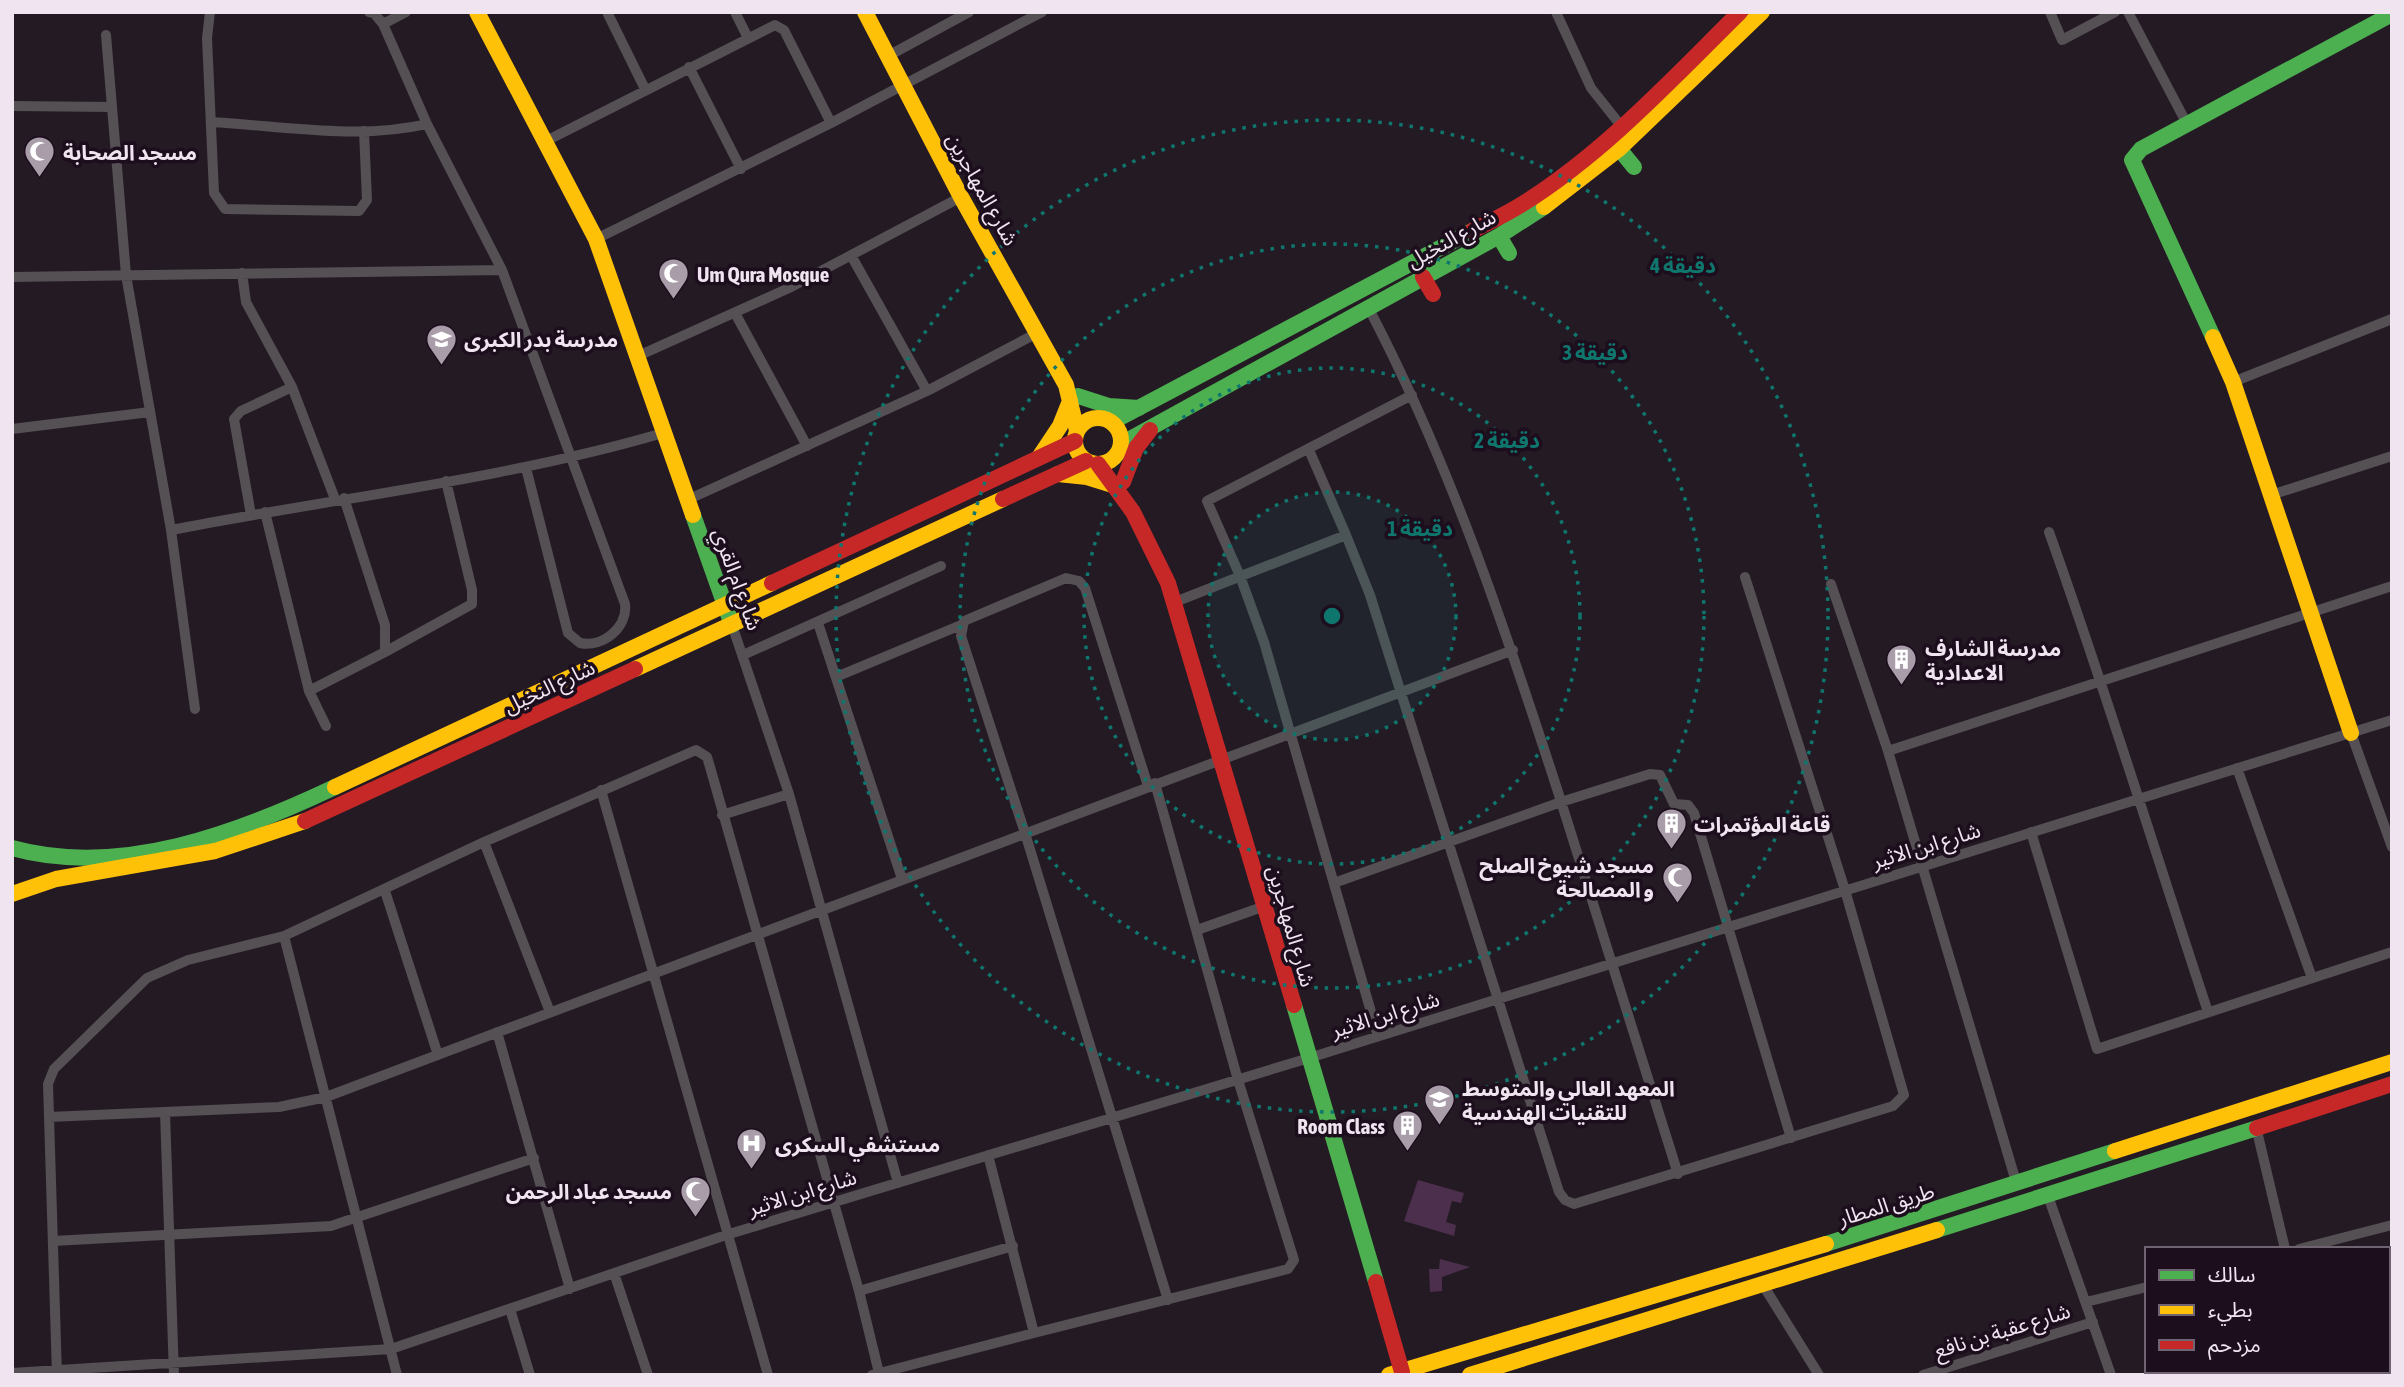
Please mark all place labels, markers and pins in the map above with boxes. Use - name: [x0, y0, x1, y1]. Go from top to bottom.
- mosque icon: مسجد الصحابة: [23, 135, 57, 179]
- place label: مسجد الصحابة: [63, 140, 197, 165]
- mosque icon: Um Qura Mosque: [657, 257, 691, 301]
- place label: Um Qura Mosque: [697, 262, 829, 286]
- school or university icon: مدرسة بدر الكبرى: [424, 322, 458, 366]
- place label: مدرسة بدر الكبرى: [464, 327, 618, 352]
- centre of rings: [1320, 604, 1344, 628]
- place label: مدرسة الشارف الاعدادية: [1925, 636, 2061, 685]
- building icon: مدرسة الشارف الاعدادية: [1885, 643, 1919, 687]
- building icon: قاعة المؤتمرات: [1654, 807, 1688, 851]
- place label: قاعة المؤتمرات: [1694, 812, 1830, 837]
- place label: مسجد شيوخ الصلح و المصالحة: [1479, 853, 1654, 902]
- mosque icon: مسجد شيوخ الصلح و المصالحة: [1660, 860, 1694, 904]
- place label: المعهد العالي والمتوسط للتقنيات الهندسية: [1462, 1076, 1675, 1125]
- school or university icon: المعهد العالي والمتوسط للتقنيات الهندسية: [1422, 1083, 1456, 1127]
- building icon: Room Class: [1391, 1109, 1425, 1153]
- place label: Room Class: [1297, 1114, 1386, 1138]
- hospital icon: مستشفي السكرى: [735, 1127, 769, 1171]
- place label: مستشفي السكرى: [775, 1132, 940, 1162]
- mosque icon: مسجد عباد الرحمن: [678, 1174, 712, 1218]
- place label: مسجد عباد الرحمن: [506, 1179, 672, 1204]

